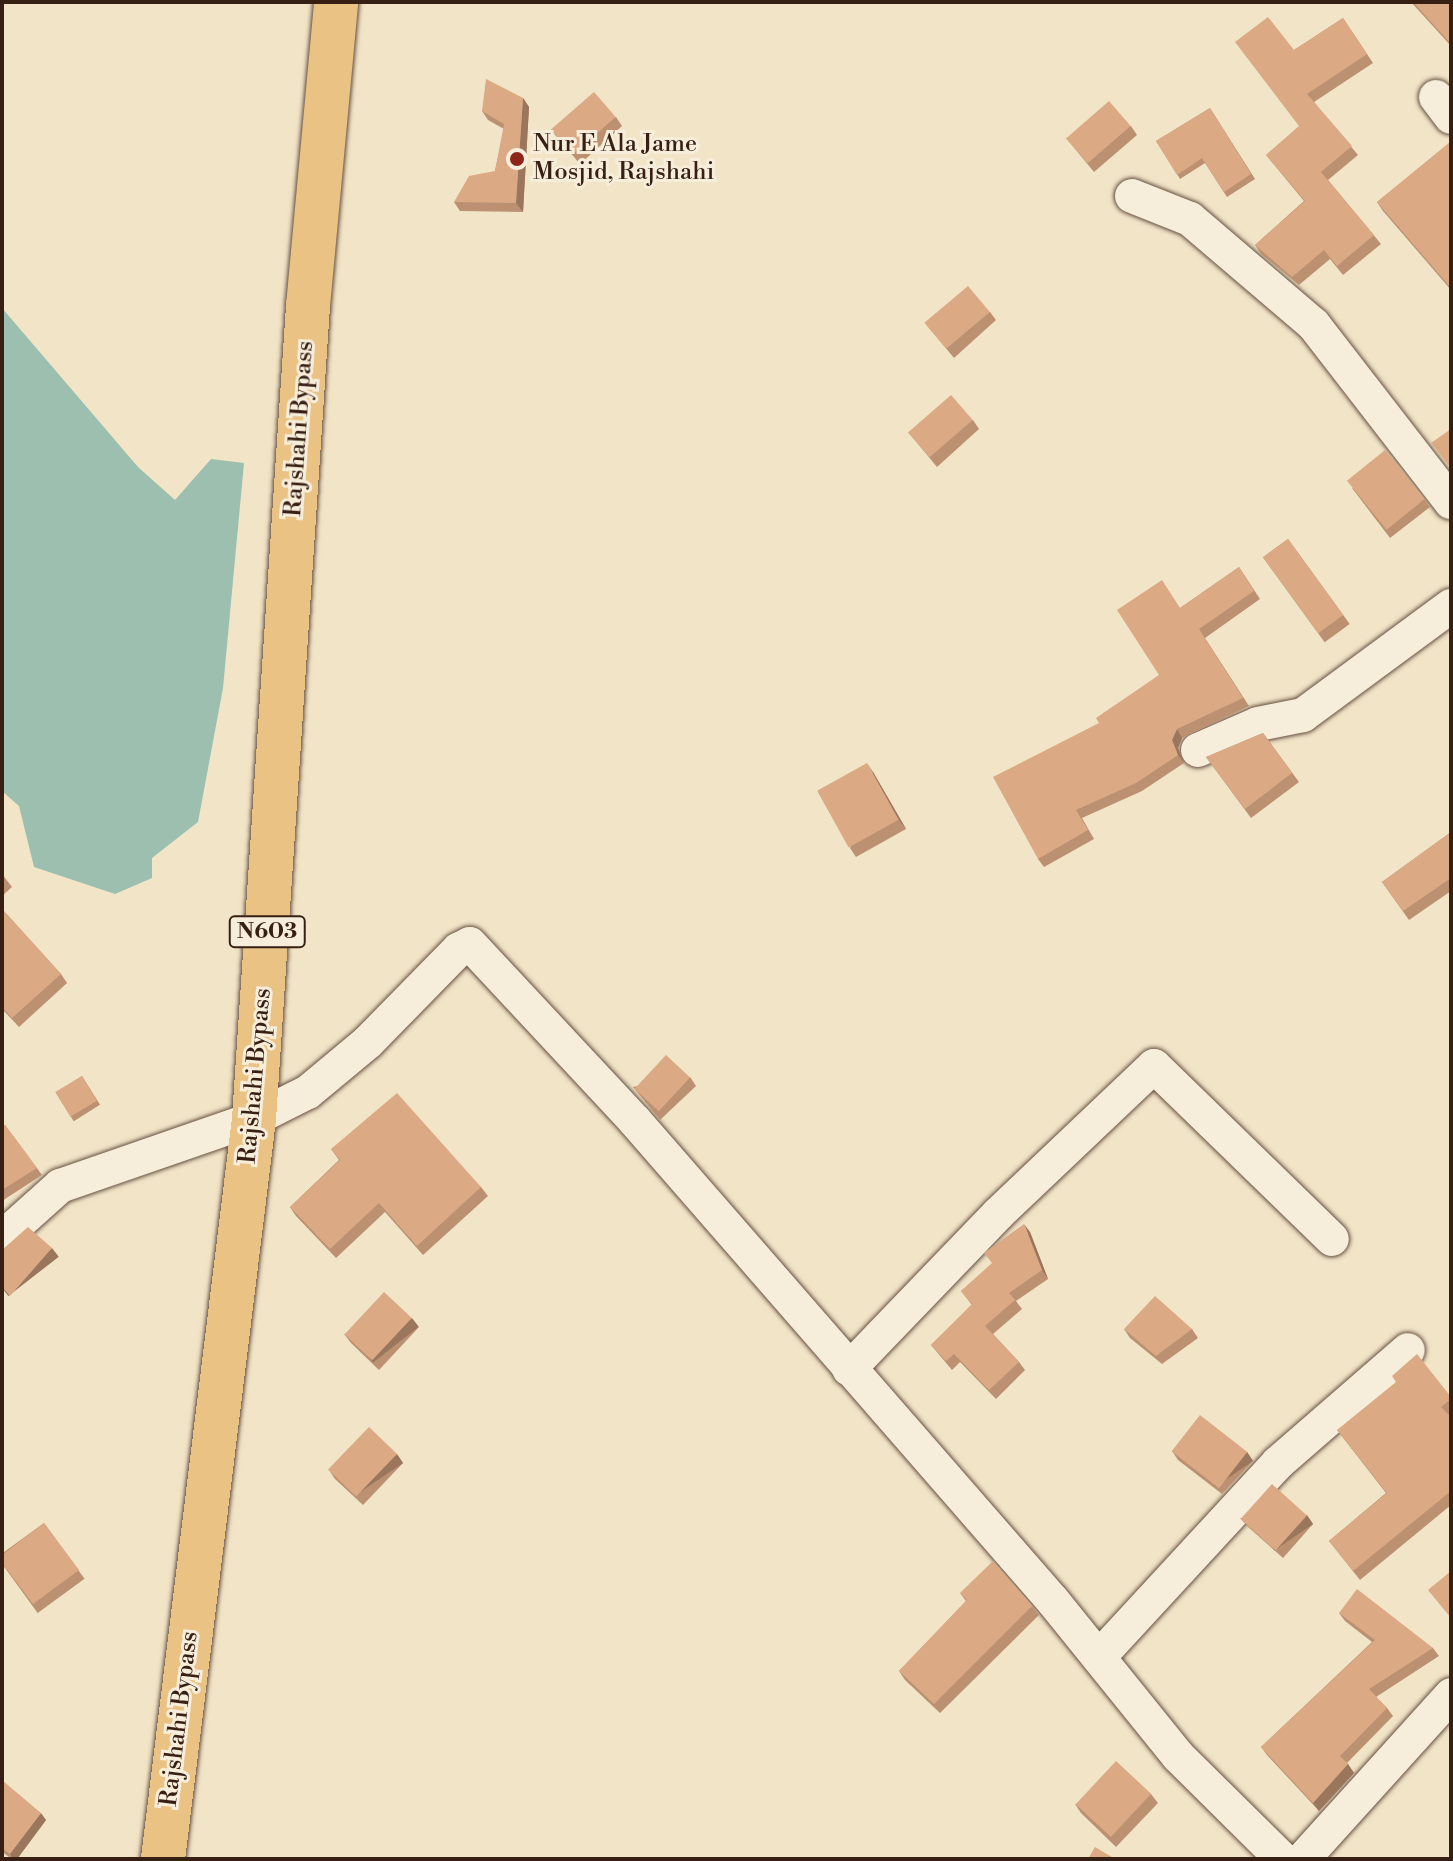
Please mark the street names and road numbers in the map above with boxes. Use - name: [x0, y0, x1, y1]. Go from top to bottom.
- street label: Rajshahi Bypass: [279, 340, 321, 518]
- road number: N603: [227, 914, 307, 950]
- street label: Rajshahi Bypass: [234, 987, 278, 1165]
- street label: Rajshahi Bypass: [155, 1630, 205, 1808]

